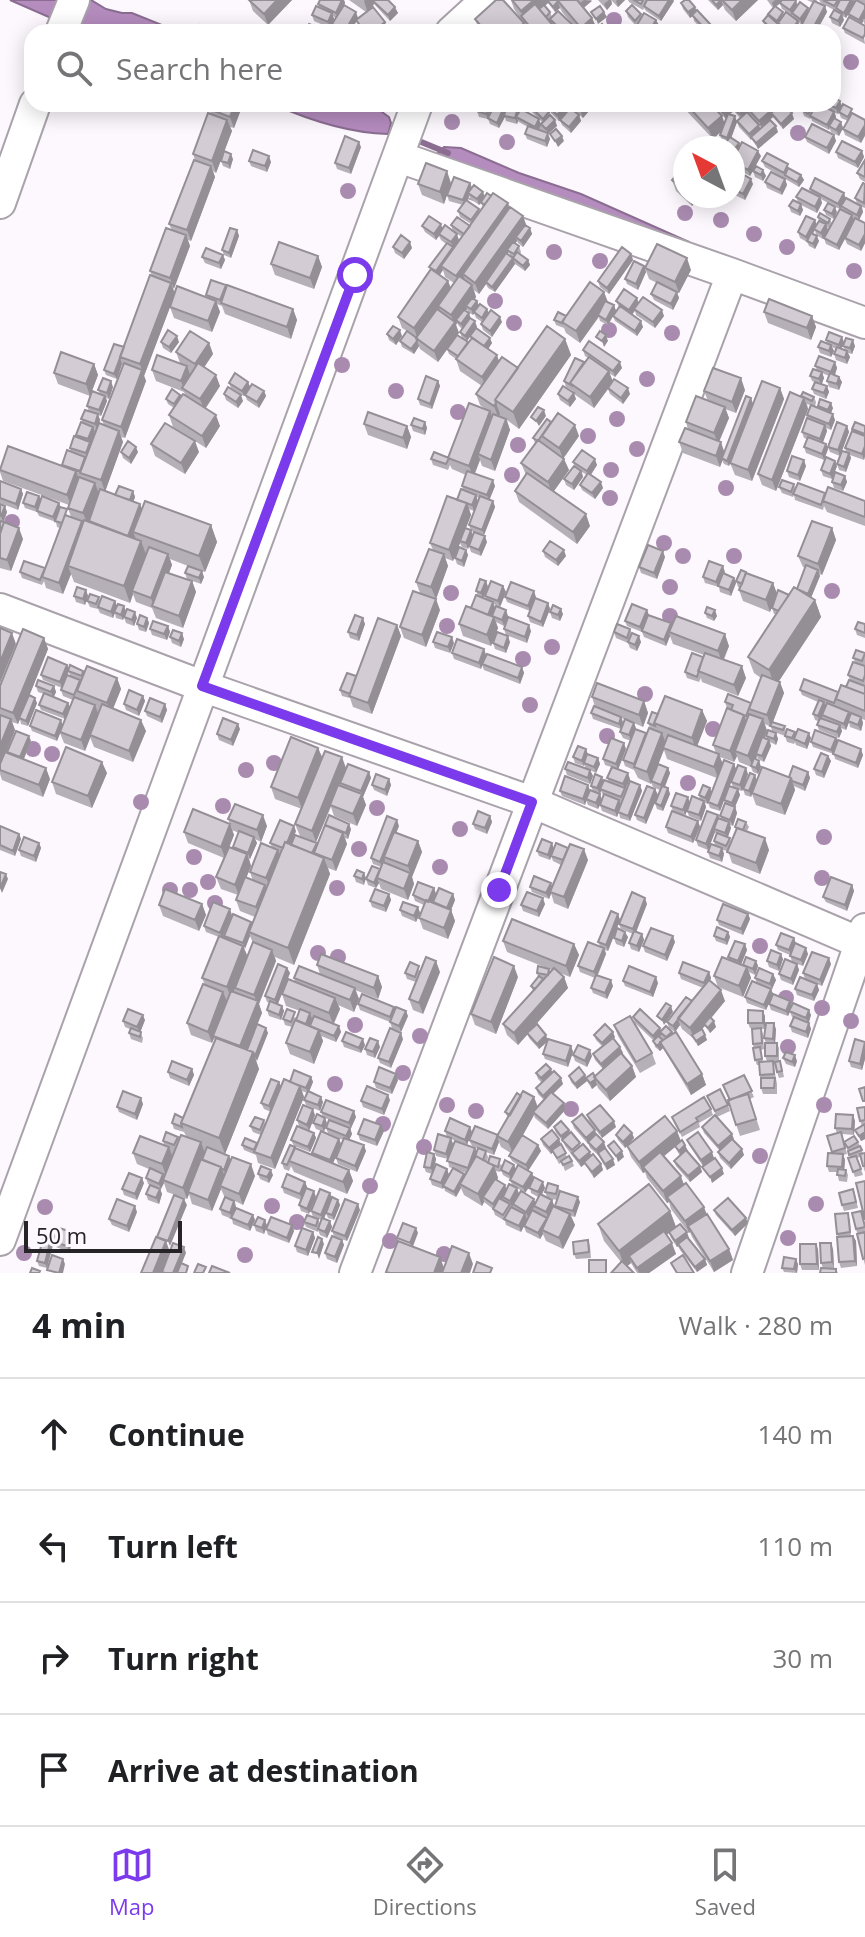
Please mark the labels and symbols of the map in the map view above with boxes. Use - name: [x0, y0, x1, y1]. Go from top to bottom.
- north arrow: [673, 136, 745, 208]
- route start: [337, 257, 373, 293]
- route end: [481, 872, 517, 908]
- scale bar: [24, 1217, 182, 1253]

